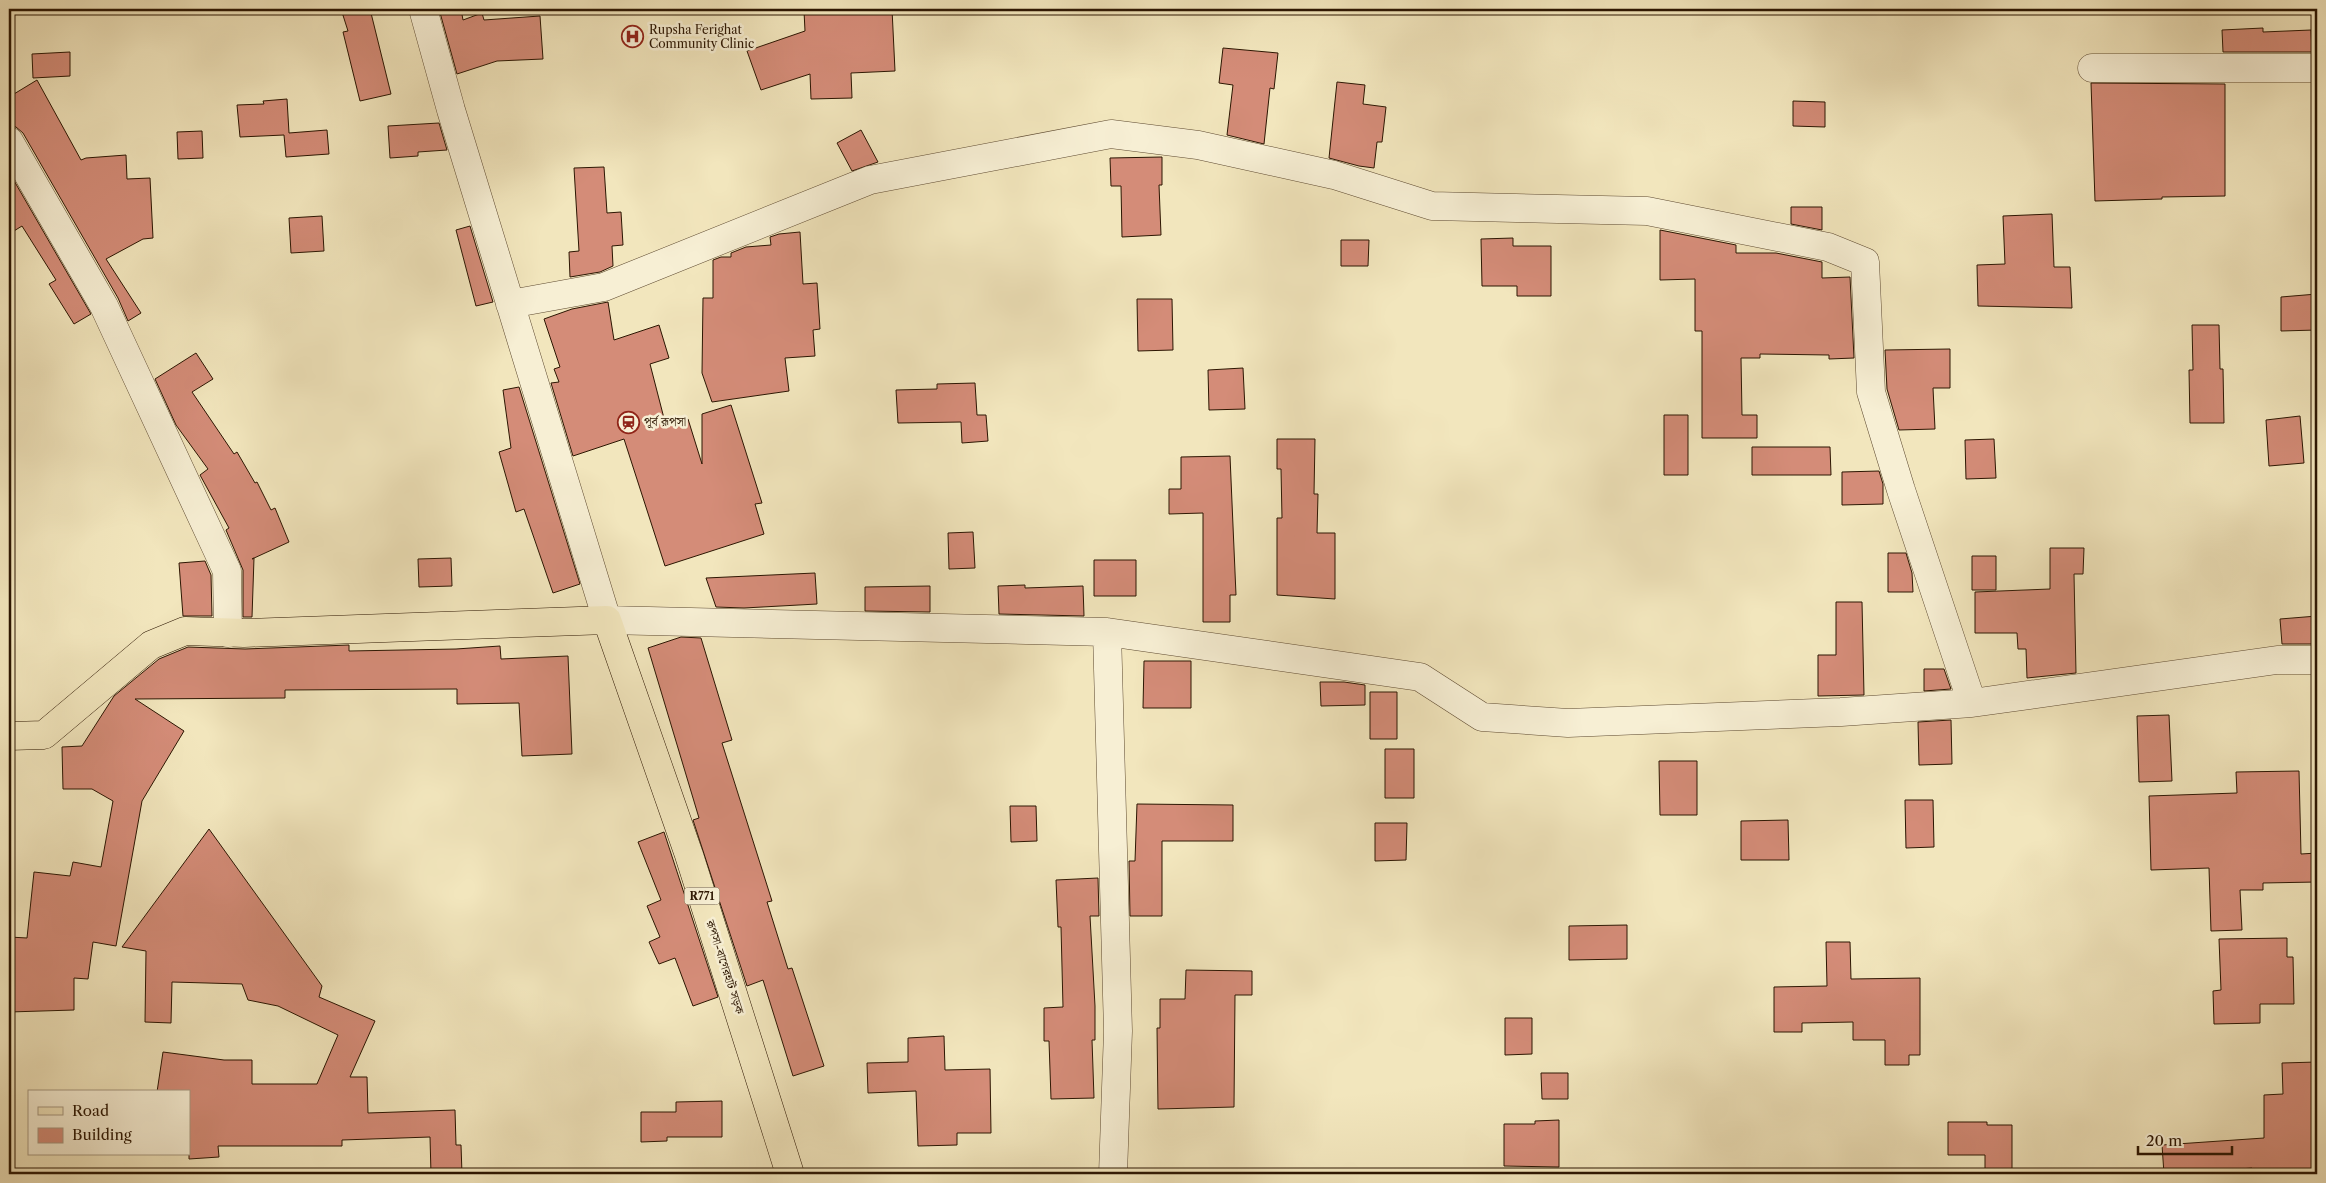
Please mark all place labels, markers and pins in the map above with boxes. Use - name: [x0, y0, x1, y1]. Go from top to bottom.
- place label: Rupsha Ferighat Community Clinic: [649, 22, 754, 51]
- hospital icon: Rupsha Ferighat Community Clinic: [621, 25, 645, 49]
- station icon: পূর্ব রূপসা: [616, 410, 640, 434]
- place label: পূর্ব রূপসা: [644, 414, 686, 429]

